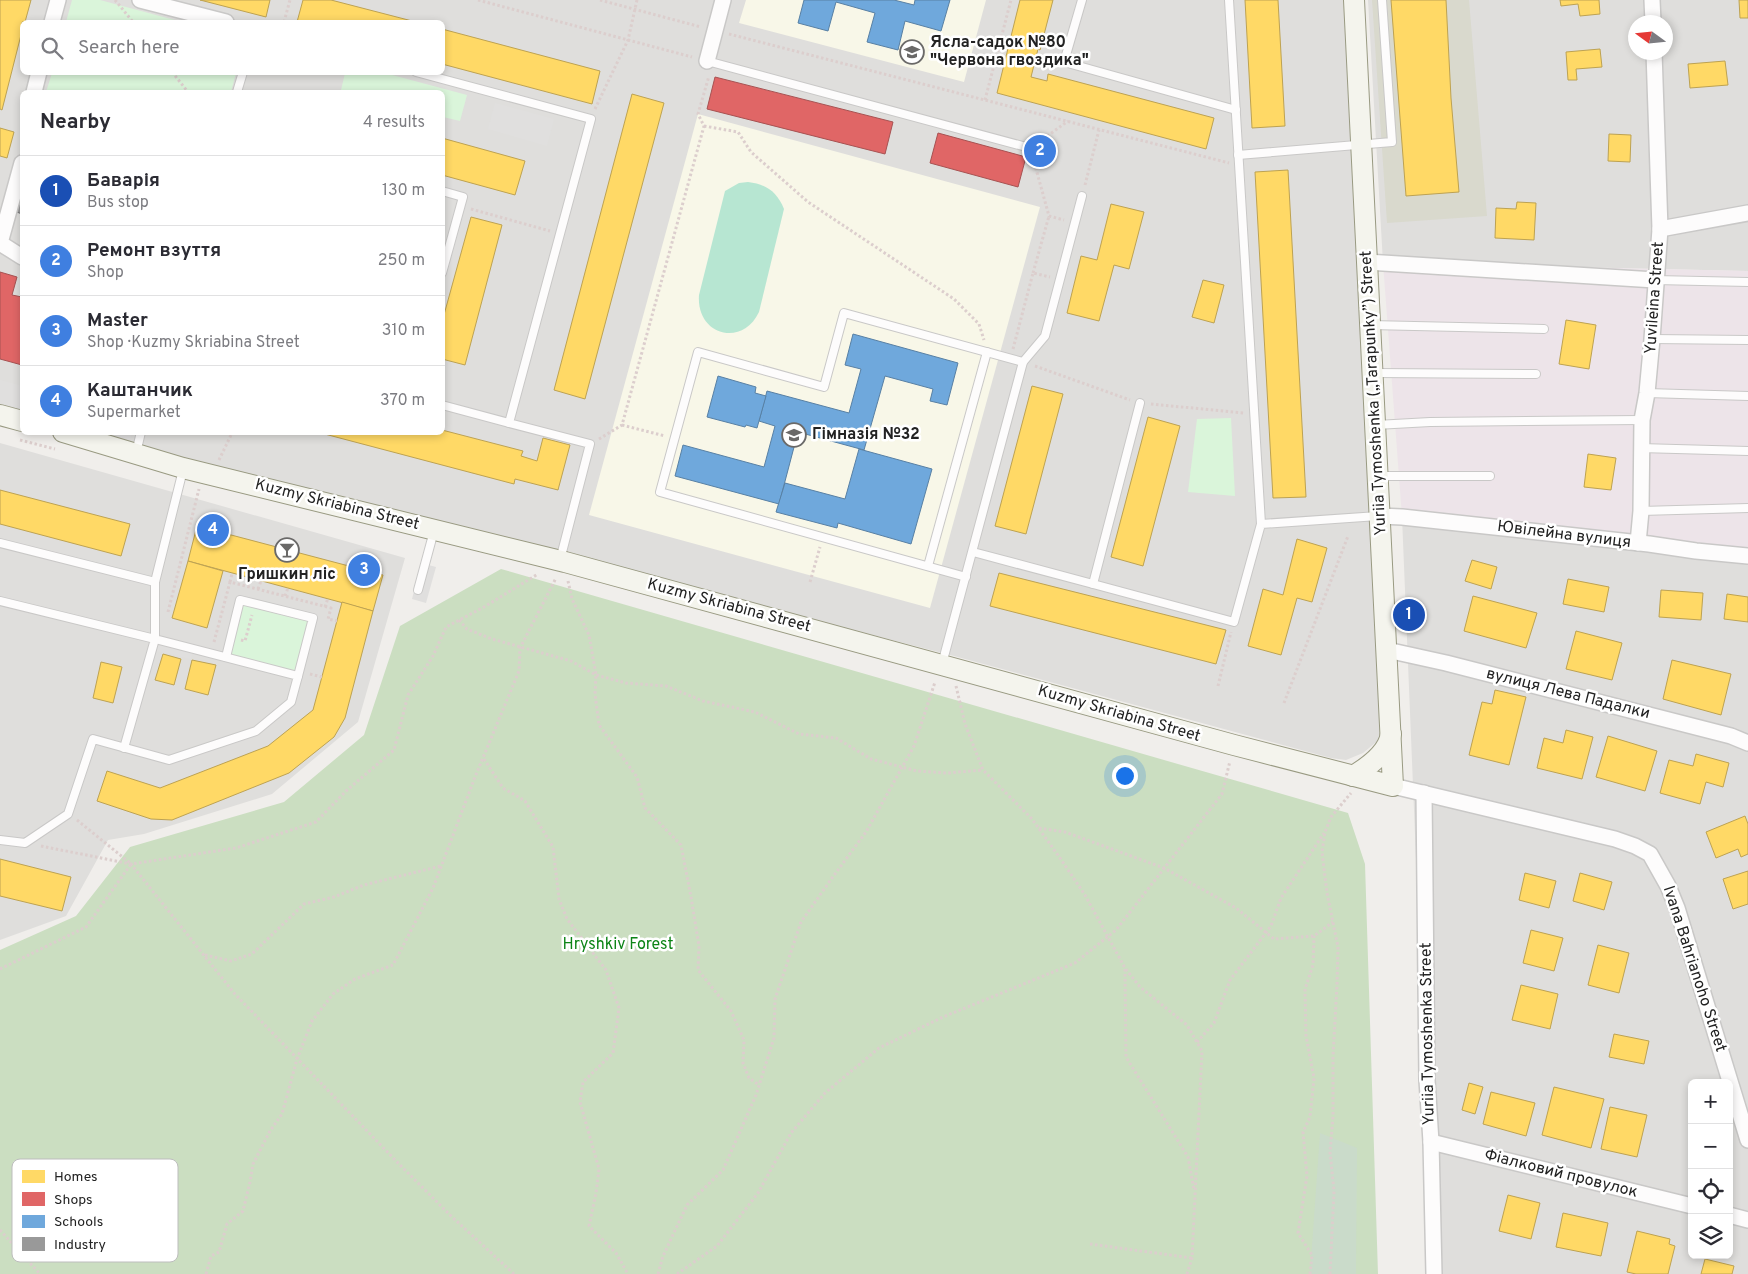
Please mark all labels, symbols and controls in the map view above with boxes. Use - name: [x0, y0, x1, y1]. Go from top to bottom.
- north arrow: [1628, 15, 1673, 60]
- search box: [20, 20, 445, 75]
- place label: Ясла-садок №80 "Червона гвоздика": [930, 33, 1089, 71]
- icon: search: [38, 34, 66, 62]
- text: Search here: [78, 36, 180, 60]
- school or university icon: Ясла-садок №80 "Червона гвоздика": [899, 39, 925, 65]
- text: Nearby: [40, 109, 111, 136]
- text: 4 results: [363, 113, 425, 133]
- pin: 2: [1024, 132, 1056, 170]
- text: Баварія: [87, 169, 160, 193]
- text: 1: [53, 181, 59, 201]
- text: 130 m: [382, 181, 425, 201]
- text: Bus stop: [87, 193, 149, 213]
- text: Ремонт взуття: [87, 239, 221, 263]
- street label: Yuvileina Street: [1641, 241, 1669, 355]
- street label: Yuriia Tymoshenka („Tarapunky”) Street: [1357, 250, 1391, 536]
- text: 2: [51, 251, 61, 271]
- text: 250 m: [378, 251, 425, 271]
- text: Shop: [87, 263, 124, 283]
- text: Master: [87, 309, 148, 333]
- text: 3: [51, 321, 61, 341]
- text: 310 m: [382, 321, 425, 341]
- text: Shop · Kuzmy Skriabina Street: [87, 333, 300, 353]
- text: Каштанчик: [87, 379, 193, 403]
- text: 4: [51, 391, 61, 411]
- text: 370 m: [380, 391, 425, 411]
- text: Supermarket: [87, 403, 181, 423]
- school or university icon: Гімназія №32: [781, 422, 807, 448]
- place label: Гімназія №32: [812, 425, 920, 445]
- street label: Kuzmy Skriabina Street: [253, 475, 421, 535]
- pin: 4: [197, 511, 229, 549]
- street label: Ювілейна вулиця: [1496, 517, 1632, 553]
- bar icon: Гришкин ліс: [274, 537, 300, 563]
- pin: 3: [348, 551, 380, 589]
- place label: Гришкин ліс: [238, 565, 336, 585]
- street label: Kuzmy Skriabina Street: [645, 575, 813, 637]
- pin: 1: [1393, 596, 1425, 634]
- street label: вулиця Лева Падалки: [1484, 664, 1652, 724]
- street label: Kuzmy Skriabina Street: [1035, 681, 1203, 747]
- your location: [1112, 763, 1138, 789]
- street label: Ivana Bahrianoho Street: [1658, 883, 1730, 1055]
- park label: Hryshkiv Forest: [563, 935, 673, 955]
- street label: Yuriia Tymoshenka Street: [1416, 942, 1440, 1126]
- map controls: [1688, 1079, 1733, 1259]
- button: +: [1688, 1079, 1733, 1124]
- button: −: [1688, 1124, 1733, 1169]
- street label: Фіалковий провулок: [1482, 1145, 1640, 1203]
- legend: [12, 1159, 178, 1262]
- text: Homes: [54, 1169, 98, 1186]
- button: locate: [1688, 1169, 1733, 1214]
- text: Shops: [54, 1192, 93, 1209]
- text: Schools: [54, 1214, 103, 1231]
- button: layers: [1688, 1214, 1733, 1259]
- text: Industry: [54, 1237, 106, 1254]

